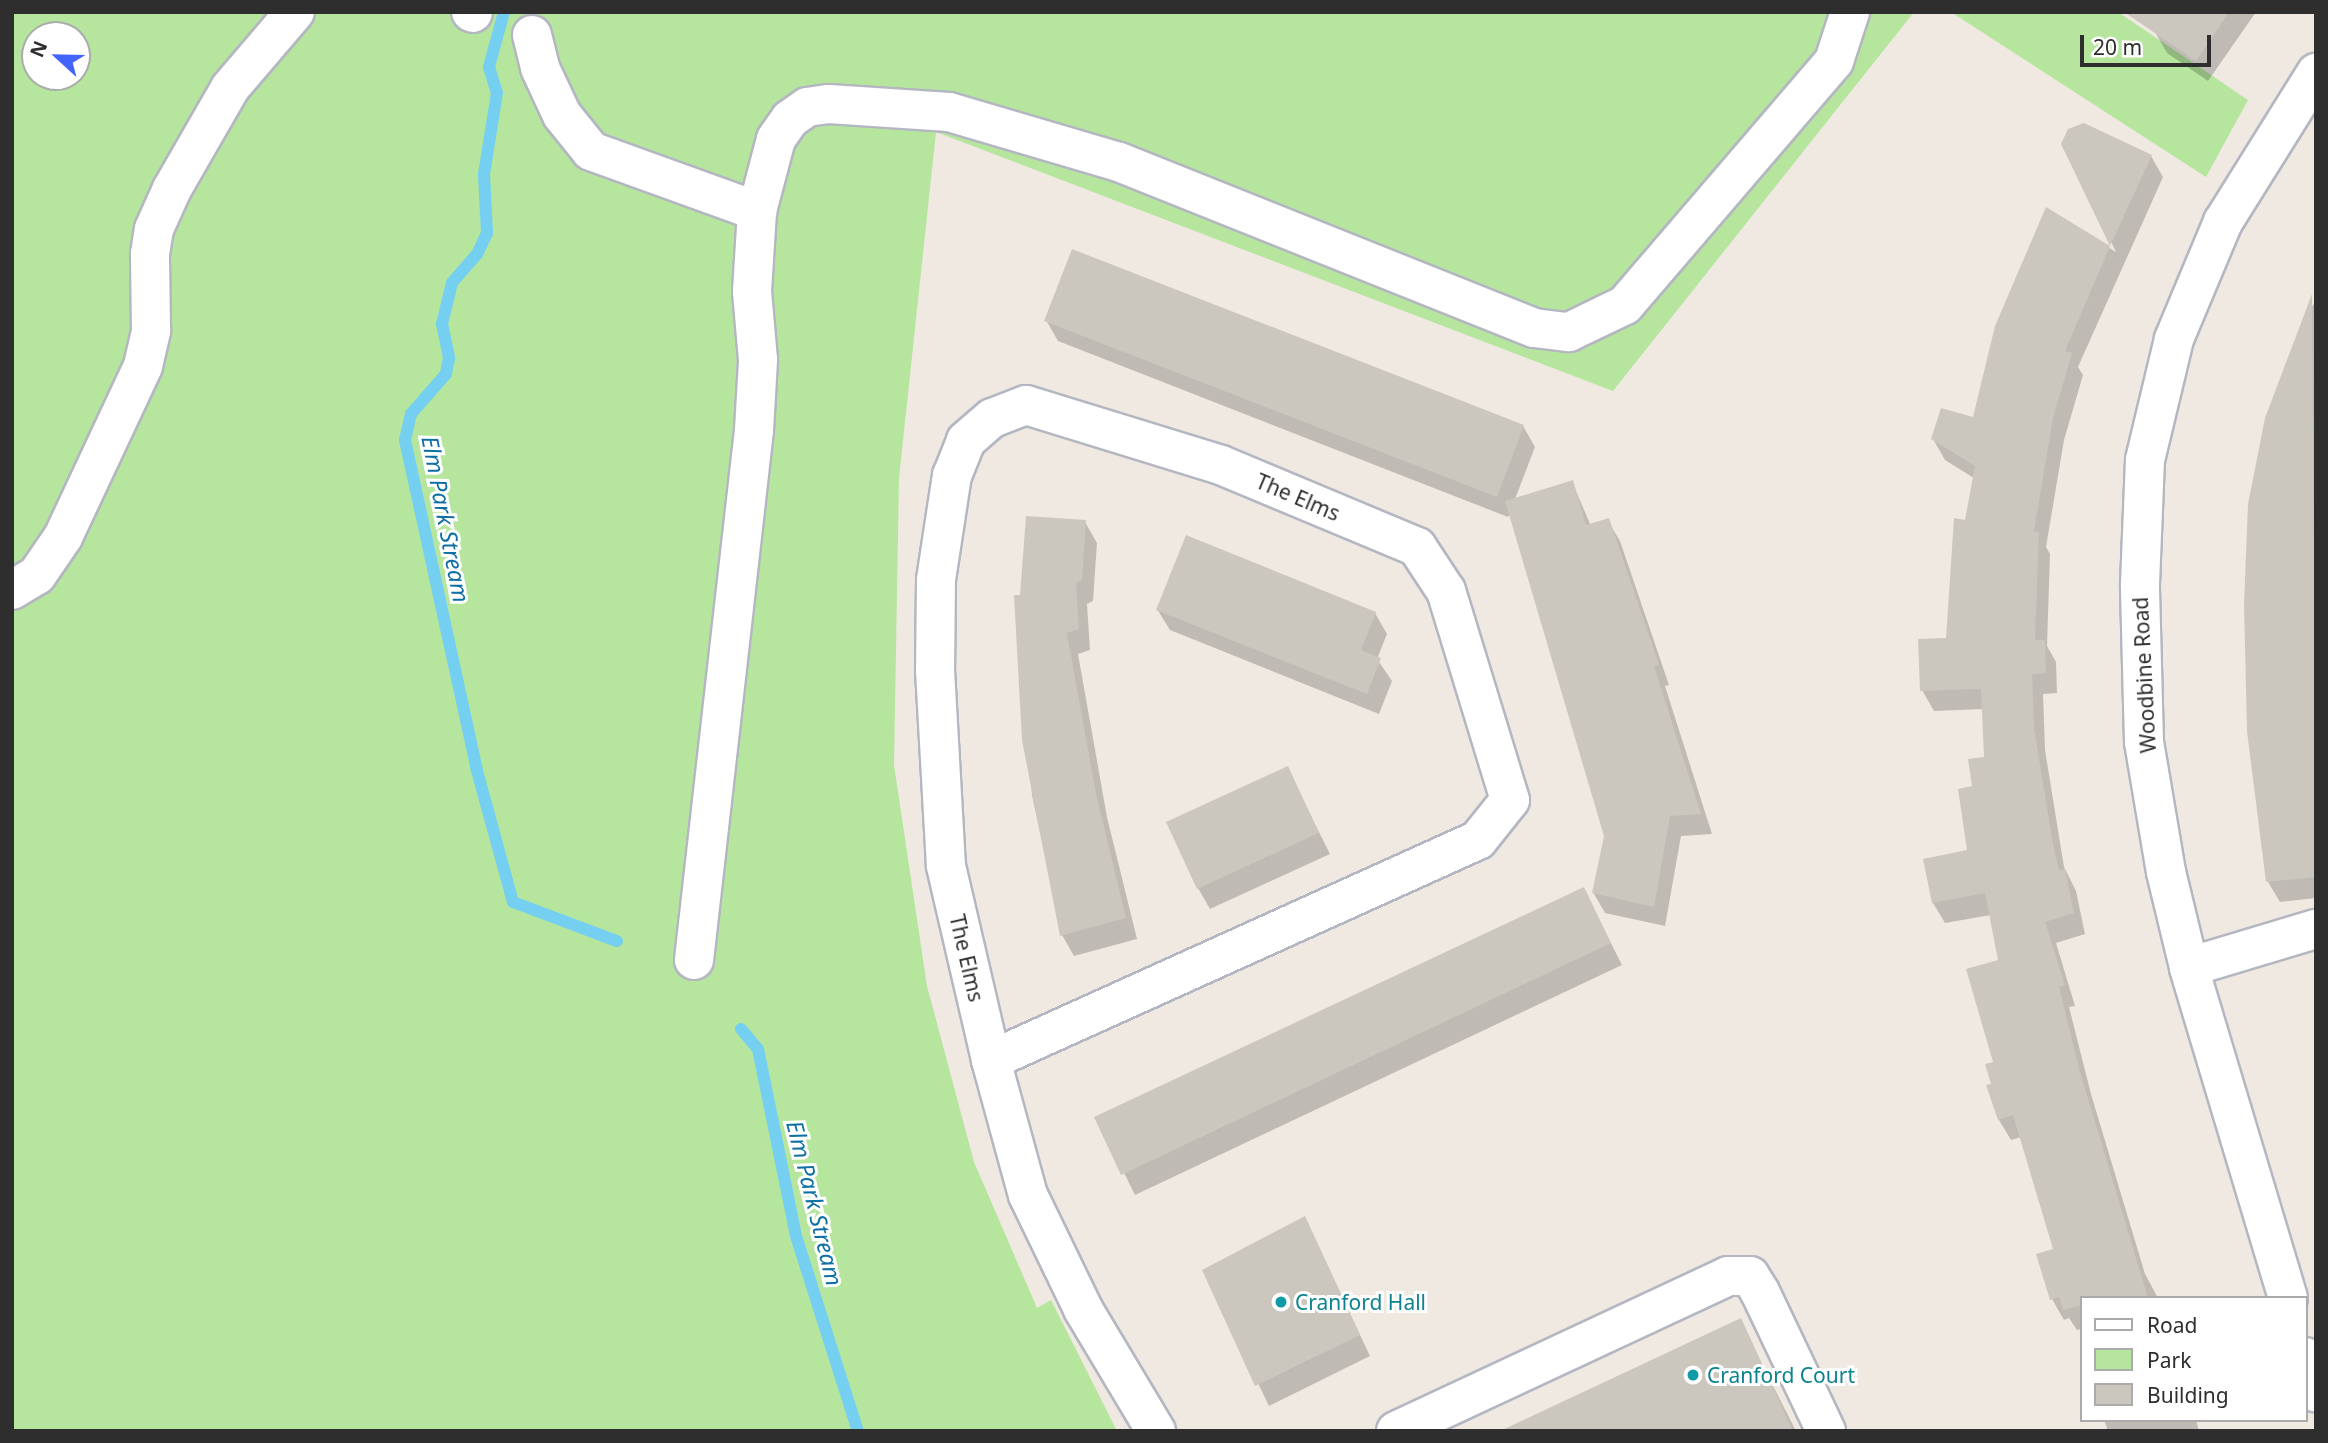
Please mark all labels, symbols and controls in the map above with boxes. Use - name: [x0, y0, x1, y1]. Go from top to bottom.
- north arrow: [21, 21, 91, 91]
- scale bar: [2083, 21, 2214, 65]
- text: 20 m: [2093, 33, 2142, 61]
- text: N: [23, 37, 53, 61]
- water label: Elm Park Stream: [416, 433, 476, 605]
- street label: The Elms: [1252, 468, 1344, 526]
- street label: Woodbine Road: [2127, 596, 2161, 754]
- street label: The Elms: [945, 912, 989, 1004]
- water label: Elm Park Stream: [781, 1118, 849, 1288]
- place label: Cranford Hall: [1295, 1289, 1426, 1315]
- marker: Cranford Hall: [1273, 1294, 1289, 1310]
- legend: [2080, 1296, 2307, 1422]
- text: Road: [2147, 1311, 2197, 1339]
- text: Park: [2147, 1346, 2191, 1374]
- place label: Cranford Court: [1707, 1362, 1855, 1388]
- marker: Cranford Court: [1685, 1367, 1701, 1383]
- text: Building: [2147, 1381, 2229, 1409]

